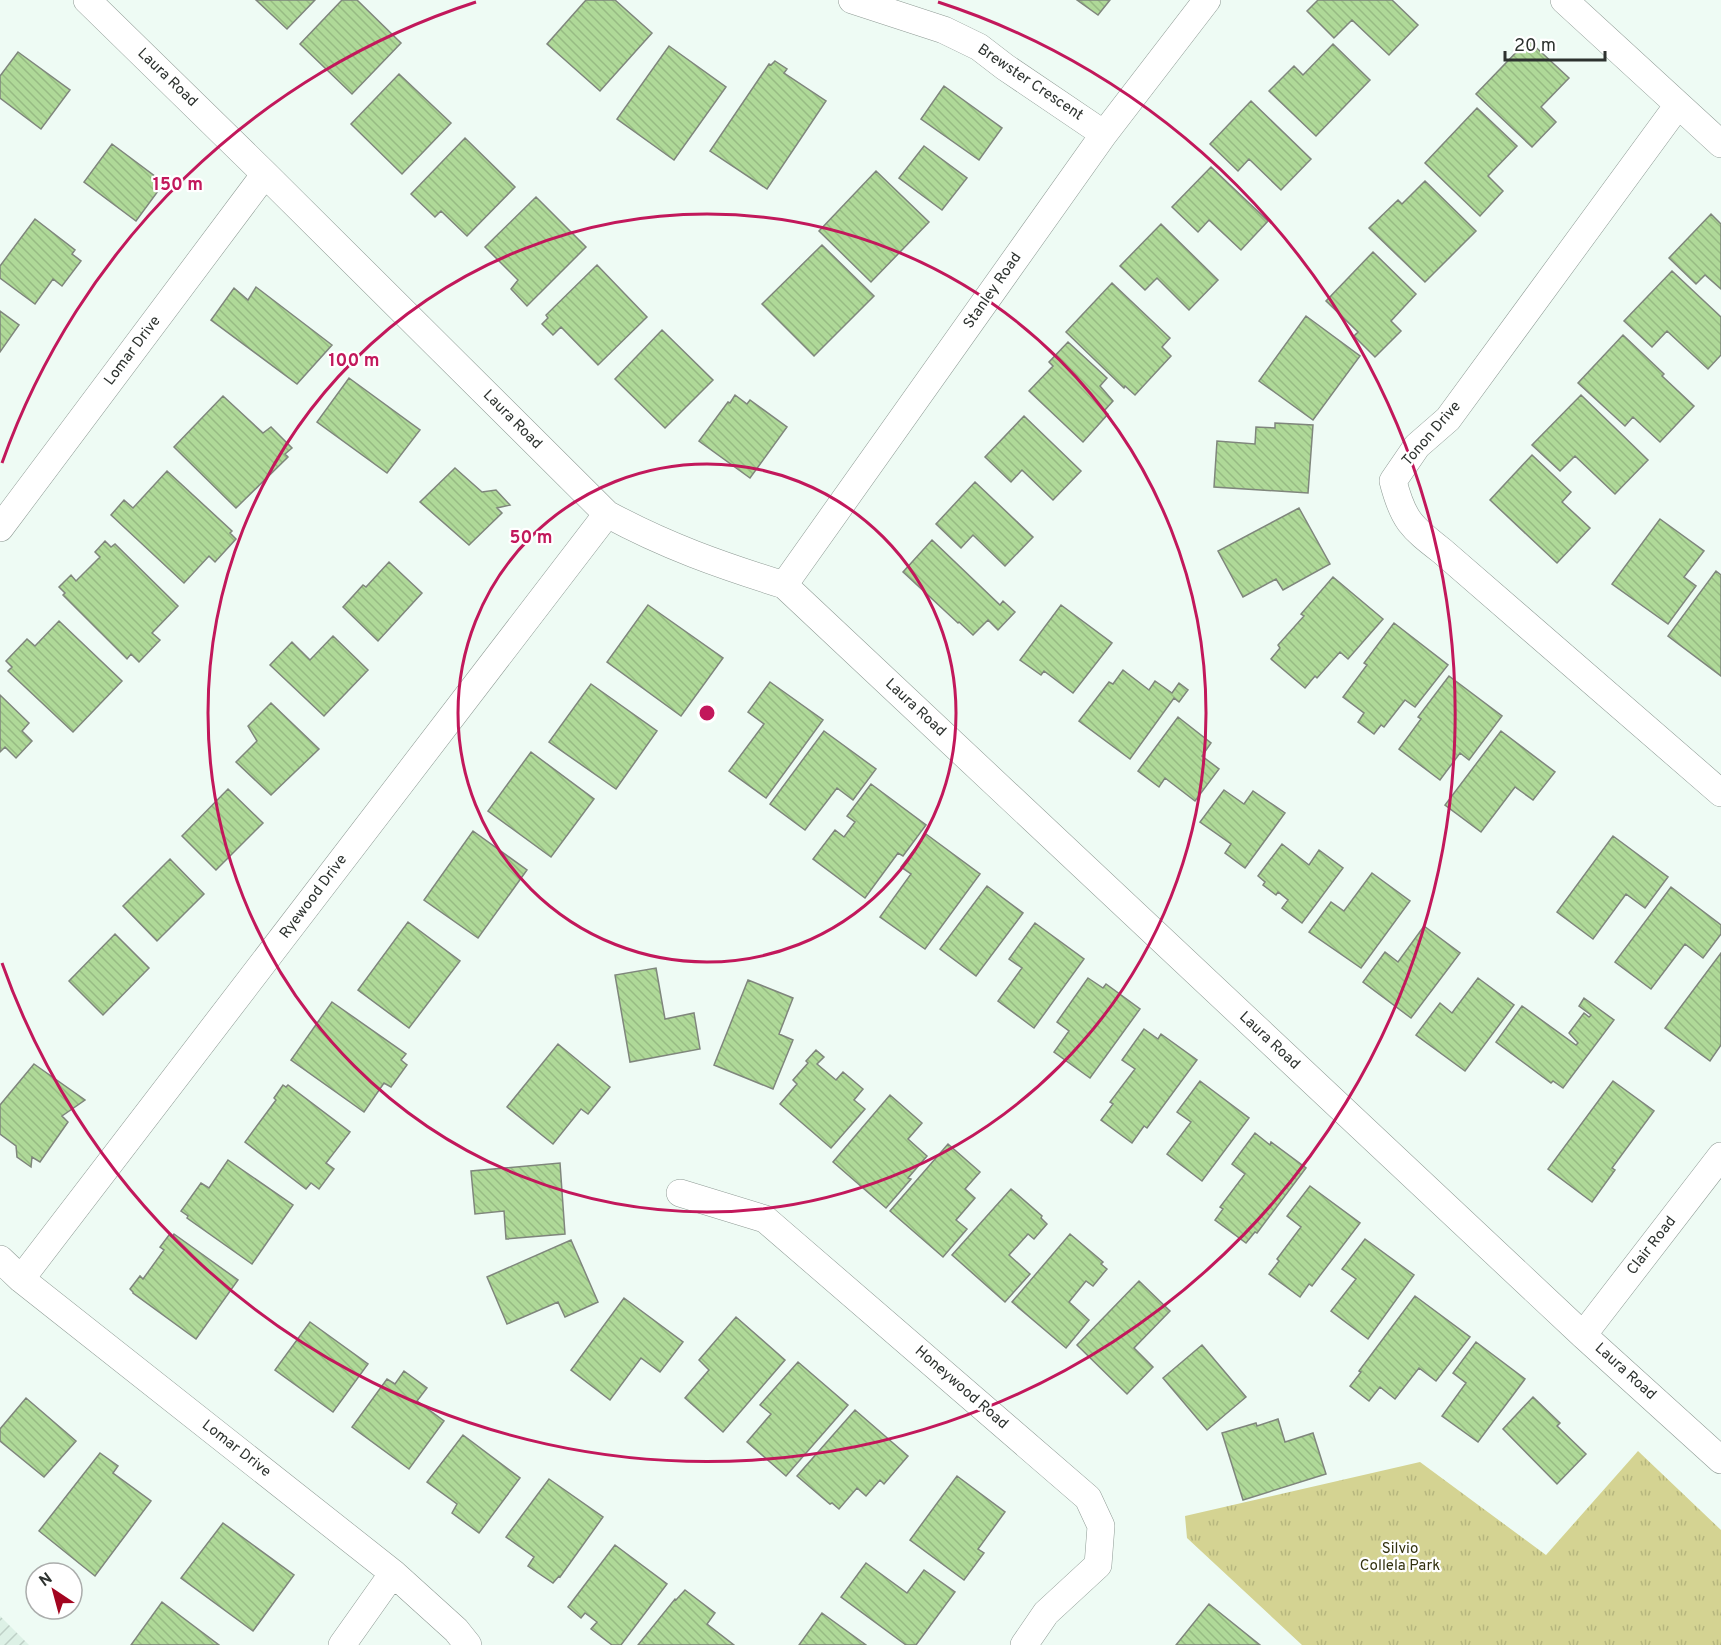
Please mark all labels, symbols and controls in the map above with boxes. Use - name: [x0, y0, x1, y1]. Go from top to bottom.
- scale bar: [1505, 24, 1606, 62]
- text: 20 m: [1514, 35, 1556, 58]
- street label: Brewster Crescent: [973, 41, 1087, 125]
- street label: Laura Road: [133, 45, 201, 111]
- text: 150 m: [153, 174, 203, 197]
- street label: Stanley Road: [960, 249, 1026, 333]
- street label: Lomar Drive: [101, 312, 165, 390]
- text: 100 m: [328, 350, 380, 373]
- street label: Laura Road: [478, 386, 546, 454]
- street label: Tonon Drive: [1399, 398, 1465, 470]
- text: 50 m: [509, 527, 553, 550]
- street label: Laura Road: [881, 675, 949, 741]
- centre of rings: [697, 703, 717, 723]
- street label: Ryewood Drive: [276, 851, 352, 943]
- street label: Laura Road: [1235, 1008, 1303, 1074]
- street label: Clair Road: [1623, 1213, 1681, 1279]
- street label: Laura Road: [1590, 1339, 1660, 1405]
- street label: Honeywood Road: [910, 1342, 1012, 1434]
- street label: Lomar Drive: [198, 1416, 274, 1482]
- park label: Silvio Collela Park: [1360, 1540, 1440, 1576]
- north arrow: [24, 1561, 84, 1621]
- text: N: [36, 1569, 57, 1592]

